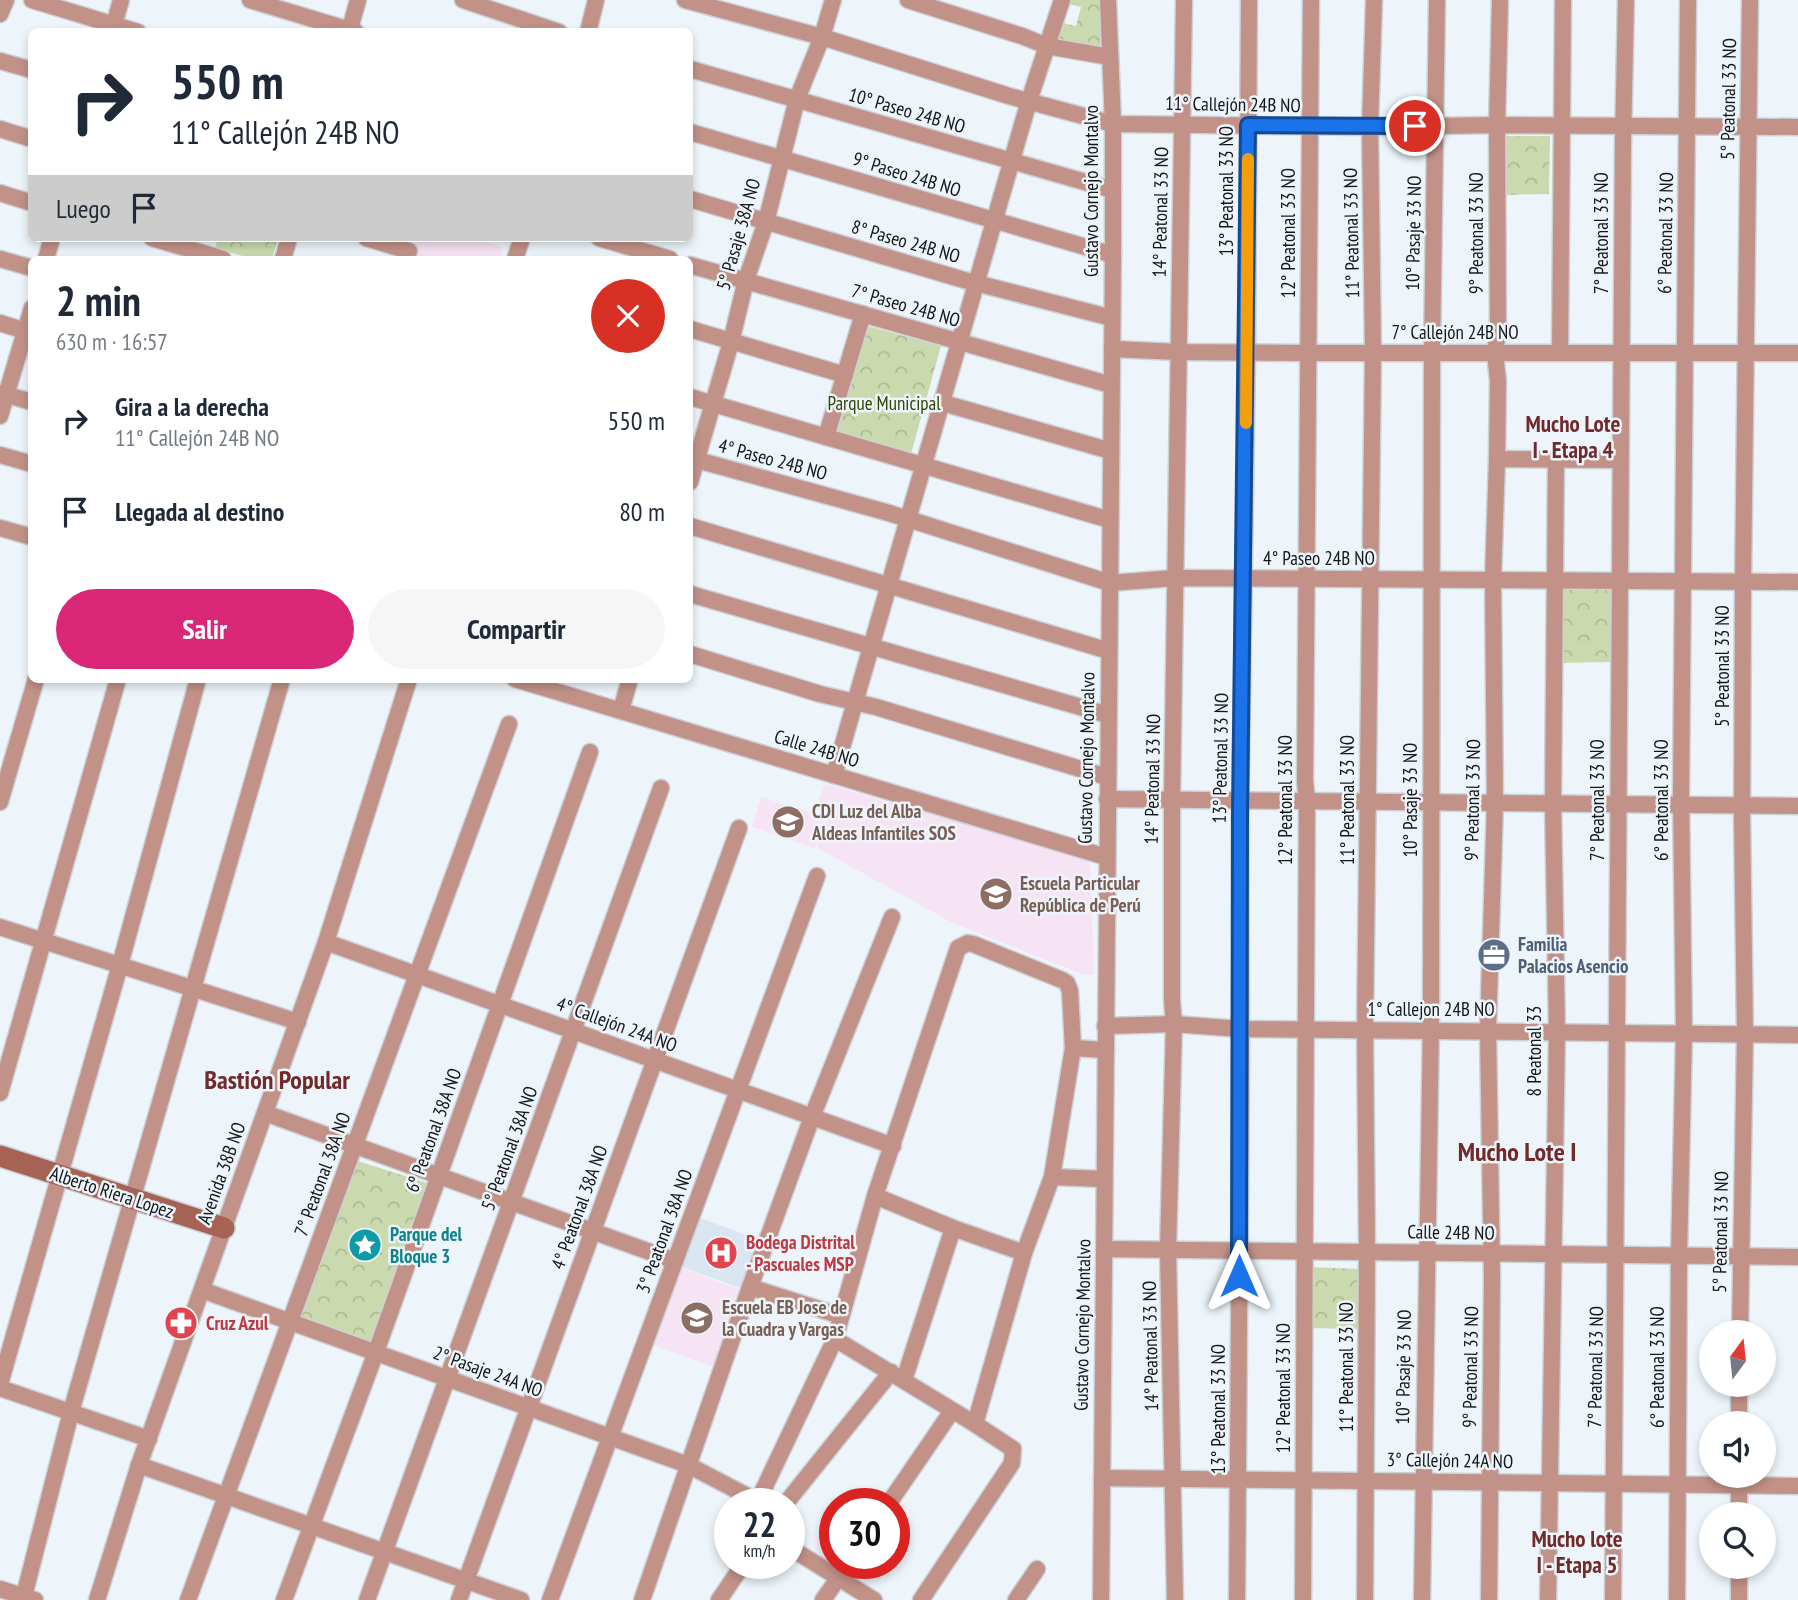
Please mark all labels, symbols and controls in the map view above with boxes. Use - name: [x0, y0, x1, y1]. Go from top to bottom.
- street label: 5° Peatonal 33 NO: [1715, 38, 1741, 160]
- text: 550 m: [171, 49, 284, 113]
- icon: right: [56, 56, 147, 147]
- street label: 10° Paseo 24B NO: [846, 82, 968, 138]
- street label: 11° Callejón 24B NO: [1165, 91, 1301, 117]
- pin: [1385, 96, 1445, 156]
- street label: Gustavo Cornejo Montalvo: [1079, 105, 1103, 277]
- icon: arrive: [1396, 107, 1434, 145]
- text: 11° Callejón 24B NO: [171, 111, 400, 153]
- street label: 13° Peatonal 33 NO: [1214, 126, 1238, 256]
- street label: 9° Paseo 24B NO: [850, 146, 964, 202]
- street label: 14° Peatonal 33 NO: [1147, 147, 1173, 277]
- street label: 12° Peatonal 33 NO: [1276, 168, 1300, 298]
- street label: 11° Peatonal 33 NO: [1338, 168, 1364, 298]
- street label: 9° Peatonal 33 NO: [1464, 172, 1488, 294]
- street label: 7° Peatonal 33 NO: [1589, 172, 1613, 294]
- street label: 6° Peatonal 33 NO: [1652, 172, 1678, 294]
- street label: 5° Pasaje 38A NO: [711, 175, 765, 293]
- street label: 10° Pasaje 33 NO: [1400, 175, 1426, 291]
- icon: arrive: [125, 189, 163, 227]
- text: Luego: [56, 192, 111, 225]
- street label: 8° Paseo 24B NO: [849, 214, 963, 268]
- text: 2 min: [56, 273, 141, 328]
- street label: 7° Paseo 24B NO: [849, 278, 963, 332]
- button: close: [591, 279, 665, 353]
- street label: 7° Callejón 24B NO: [1391, 320, 1519, 344]
- text: 630 m · 16:57: [56, 327, 168, 356]
- text: Gira a la derecha: [115, 390, 269, 423]
- park label: Parque Municipal: [827, 391, 941, 415]
- icon: right: [56, 402, 94, 440]
- text: 550 m: [607, 404, 665, 437]
- district label: Mucho Lote I - Etapa 4: [1526, 409, 1621, 464]
- text: 11° Callejón 24B NO: [115, 423, 279, 452]
- street label: 4° Paseo 24B NO: [716, 433, 830, 485]
- icon: arrive: [56, 493, 94, 531]
- text: Llegada al destino: [115, 495, 284, 528]
- text: 80 m: [619, 495, 665, 528]
- street label: 4° Paseo 24B NO: [1263, 546, 1375, 570]
- button: Salir: [56, 589, 354, 669]
- button: Compartir: [368, 589, 665, 669]
- street label: 5° Peatonal 33 NO: [1710, 605, 1734, 727]
- street label: Gustavo Cornejo Montalvo: [1073, 672, 1099, 844]
- street label: 13° Peatonal 33 NO: [1207, 693, 1233, 823]
- street label: 14° Peatonal 33 NO: [1139, 714, 1165, 844]
- street label: Calle 24B NO: [772, 724, 862, 772]
- street label: 12° Peatonal 33 NO: [1273, 735, 1297, 865]
- street label: 11° Peatonal 33 NO: [1335, 735, 1359, 865]
- street label: 9° Peatonal 33 NO: [1459, 739, 1485, 861]
- street label: 7° Peatonal 33 NO: [1585, 739, 1609, 861]
- street label: 6° Peatonal 33 NO: [1649, 739, 1673, 861]
- street label: 10° Pasaje 33 NO: [1398, 742, 1422, 858]
- place label: CDI Luz del Alba Aldeas Infantiles SOS: [811, 799, 956, 845]
- school or university icon: CDI Luz del Alba Aldeas Infantiles SOS: [769, 803, 807, 841]
- place label: Escuela Particular República de Perú: [1020, 871, 1141, 917]
- school or university icon: Escuela Particular República de Perú: [977, 875, 1015, 913]
- place label: Familia Palacios Asencio: [1518, 932, 1628, 978]
- office icon: Familia Palacios Asencio: [1475, 936, 1513, 974]
- street label: 4° Callejón 24A NO: [553, 991, 681, 1057]
- street label: 1° Callejon 24B NO: [1367, 997, 1495, 1021]
- street label: 8 Peatonal 33: [1522, 1006, 1546, 1096]
- district label: Bastión Popular: [204, 1063, 350, 1096]
- street label: 6º Peatonal 38A NO: [399, 1065, 467, 1195]
- street label: 5° Peatonal 38A NO: [475, 1083, 543, 1213]
- street label: 7° Peatonal 38A NO: [288, 1109, 356, 1239]
- street label: Avenida 38B NO: [191, 1119, 251, 1227]
- district label: Mucho Lote I: [1458, 1135, 1576, 1168]
- street label: 4° Peatonal 38A NO: [545, 1142, 613, 1272]
- street label: Alberto Riera Lopez: [47, 1161, 177, 1223]
- street label: 3° Peatonal 38A NO: [630, 1166, 698, 1296]
- street label: 5° Peatonal 33 NO: [1707, 1171, 1733, 1293]
- street label: Calle 24B NO: [1407, 1219, 1495, 1245]
- place label: Parque del Bloque 3: [390, 1222, 463, 1268]
- place icon: Parque del Bloque 3: [346, 1226, 384, 1264]
- place label: Bodega Distrital - Pascuales MSP: [746, 1230, 855, 1276]
- hospital icon: Bodega Distrital - Pascuales MSP: [702, 1234, 740, 1272]
- street label: Gustavo Cornejo Montalvo: [1069, 1239, 1095, 1411]
- position arrow: [1202, 1239, 1276, 1313]
- street label: 14° Peatonal 33 NO: [1137, 1281, 1163, 1411]
- place label: Escuela EB Jose de la Cuadra y Vargas: [722, 1295, 847, 1341]
- school or university icon: Escuela EB Jose de la Cuadra y Vargas: [678, 1299, 716, 1337]
- street label: 11° Peatonal 33 NO: [1334, 1302, 1358, 1432]
- pharmacy icon: Cruz Azul: [162, 1304, 200, 1342]
- street label: 9° Peatonal 33 NO: [1457, 1306, 1483, 1428]
- street label: 7° Peatonal 33 NO: [1582, 1306, 1608, 1428]
- street label: 6° Peatonal 33 NO: [1645, 1306, 1669, 1428]
- street label: 10° Pasaje 33 NO: [1390, 1309, 1416, 1425]
- place label: Cruz Azul: [206, 1311, 269, 1335]
- north arrow: [1699, 1320, 1776, 1396]
- map controls: [1699, 1320, 1776, 1579]
- street label: 12° Peatonal 33 NO: [1271, 1323, 1295, 1453]
- street label: 2° Pasaje 24A NO: [430, 1340, 546, 1402]
- street label: 13° Peatonal 33 NO: [1206, 1344, 1230, 1474]
- button: sound: [1699, 1411, 1776, 1488]
- street label: 3° Callejón 24A NO: [1386, 1447, 1514, 1473]
- speed limit sign: 30: [819, 1488, 910, 1579]
- text: 22: [743, 1501, 776, 1547]
- button: search: [1699, 1502, 1776, 1579]
- district label: Mucho lote I - Etapa 5: [1531, 1524, 1623, 1579]
- text: km/h: [744, 1539, 775, 1562]

